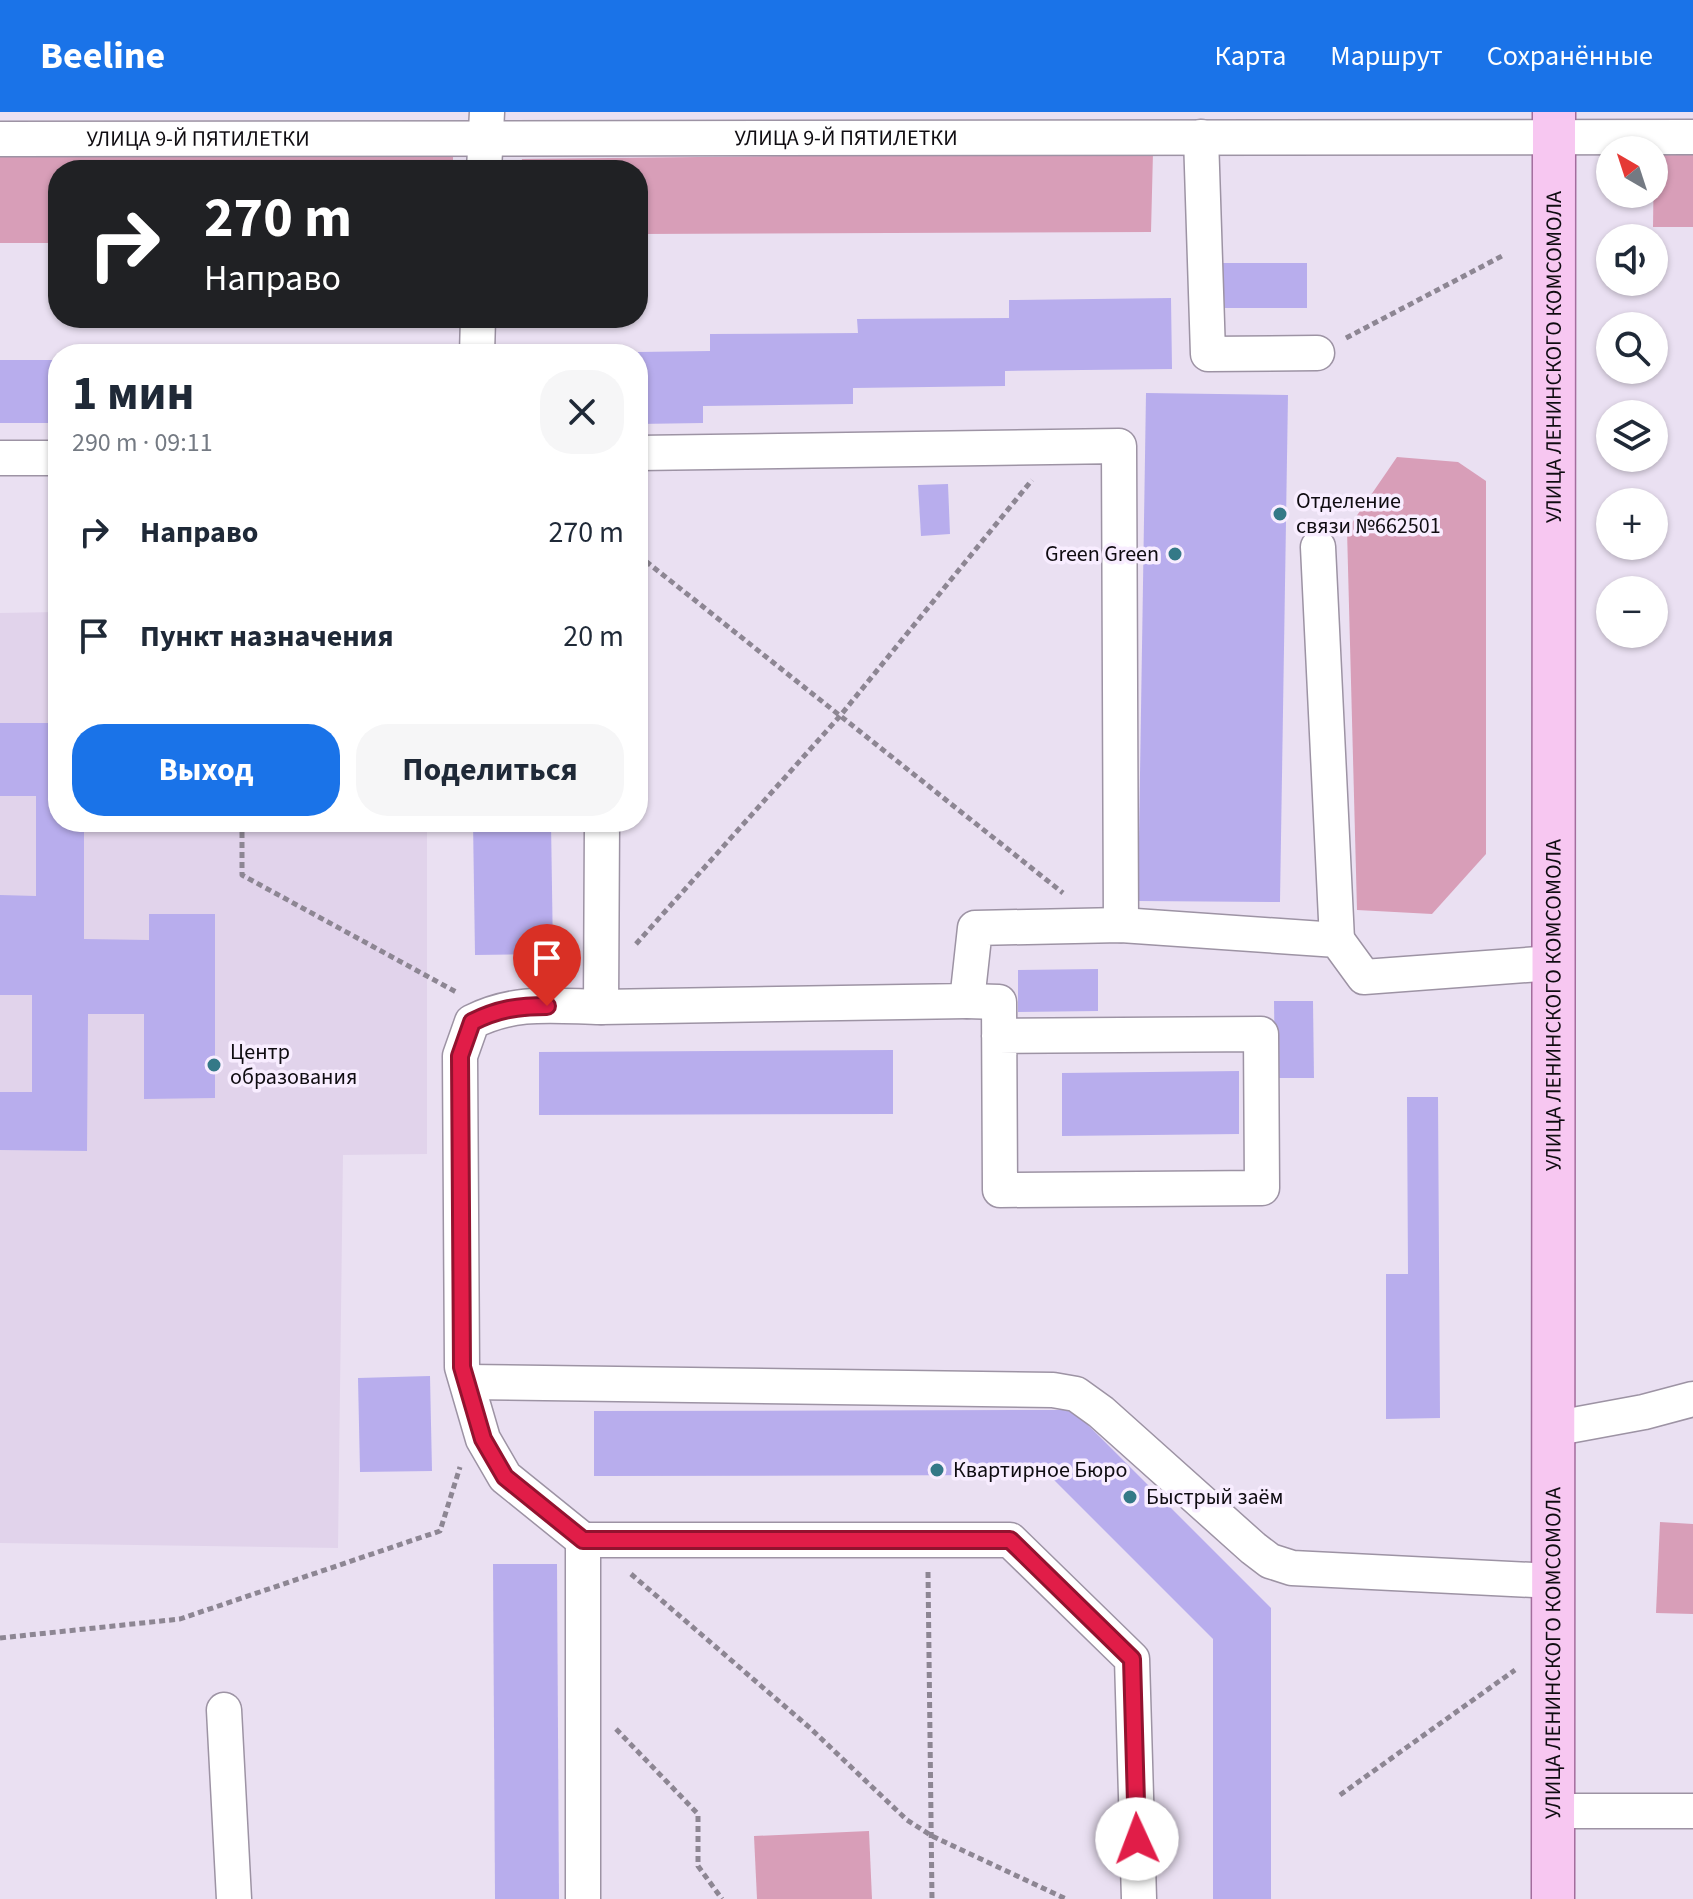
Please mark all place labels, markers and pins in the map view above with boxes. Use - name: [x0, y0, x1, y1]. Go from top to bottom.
- place label: Отделение связи №662501: [1296, 485, 1441, 542]
- marker: Отделение связи №662501: [1271, 505, 1289, 523]
- place label: Green Green: [1045, 538, 1159, 570]
- marker: Green Green: [1166, 545, 1184, 563]
- pin: [513, 924, 581, 1006]
- place label: Центр образования: [230, 1036, 357, 1093]
- marker: Центр образования: [205, 1056, 223, 1074]
- place label: Квартирное Бюро: [953, 1454, 1127, 1486]
- marker: Квартирное Бюро: [928, 1461, 946, 1479]
- place label: Быстрый заём: [1146, 1481, 1283, 1513]
- marker: Быстрый заём: [1121, 1488, 1139, 1506]

